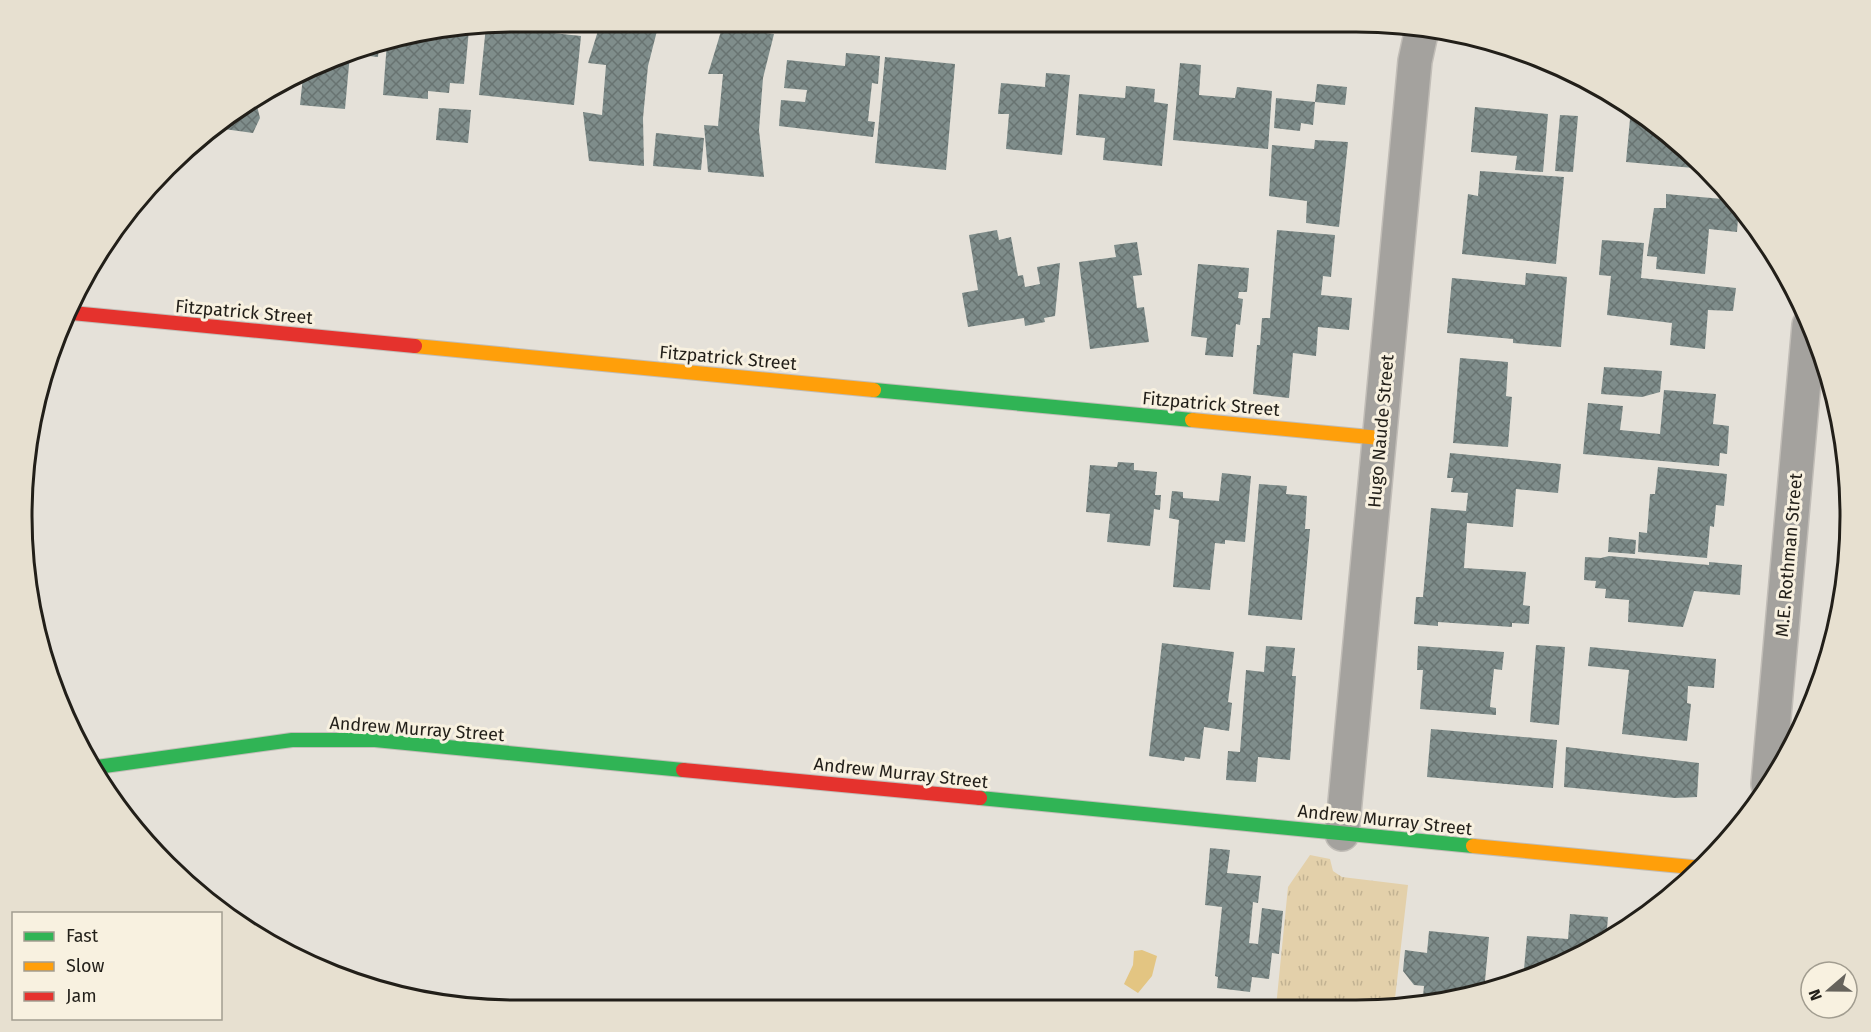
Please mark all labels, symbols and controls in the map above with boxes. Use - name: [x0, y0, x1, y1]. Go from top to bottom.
- street label: Fitzpatrick Street: [174, 295, 314, 329]
- street label: Fitzpatrick Street: [658, 341, 798, 375]
- street label: Hugo Naude Street: [1363, 353, 1399, 509]
- street label: Fitzpatrick Street: [1141, 387, 1281, 421]
- street label: M.E. Rothman Street: [1771, 472, 1807, 638]
- street label: Andrew Murray Street: [329, 712, 506, 746]
- street label: Andrew Murray Street: [813, 753, 990, 793]
- street label: Andrew Murray Street: [1297, 800, 1474, 840]
- legend: [12, 912, 222, 1020]
- text: Fast: [66, 925, 99, 947]
- text: Slow: [66, 955, 105, 977]
- north arrow: [1799, 960, 1859, 1020]
- text: Jam: [66, 985, 97, 1007]
- text: N: [1805, 987, 1826, 1003]

